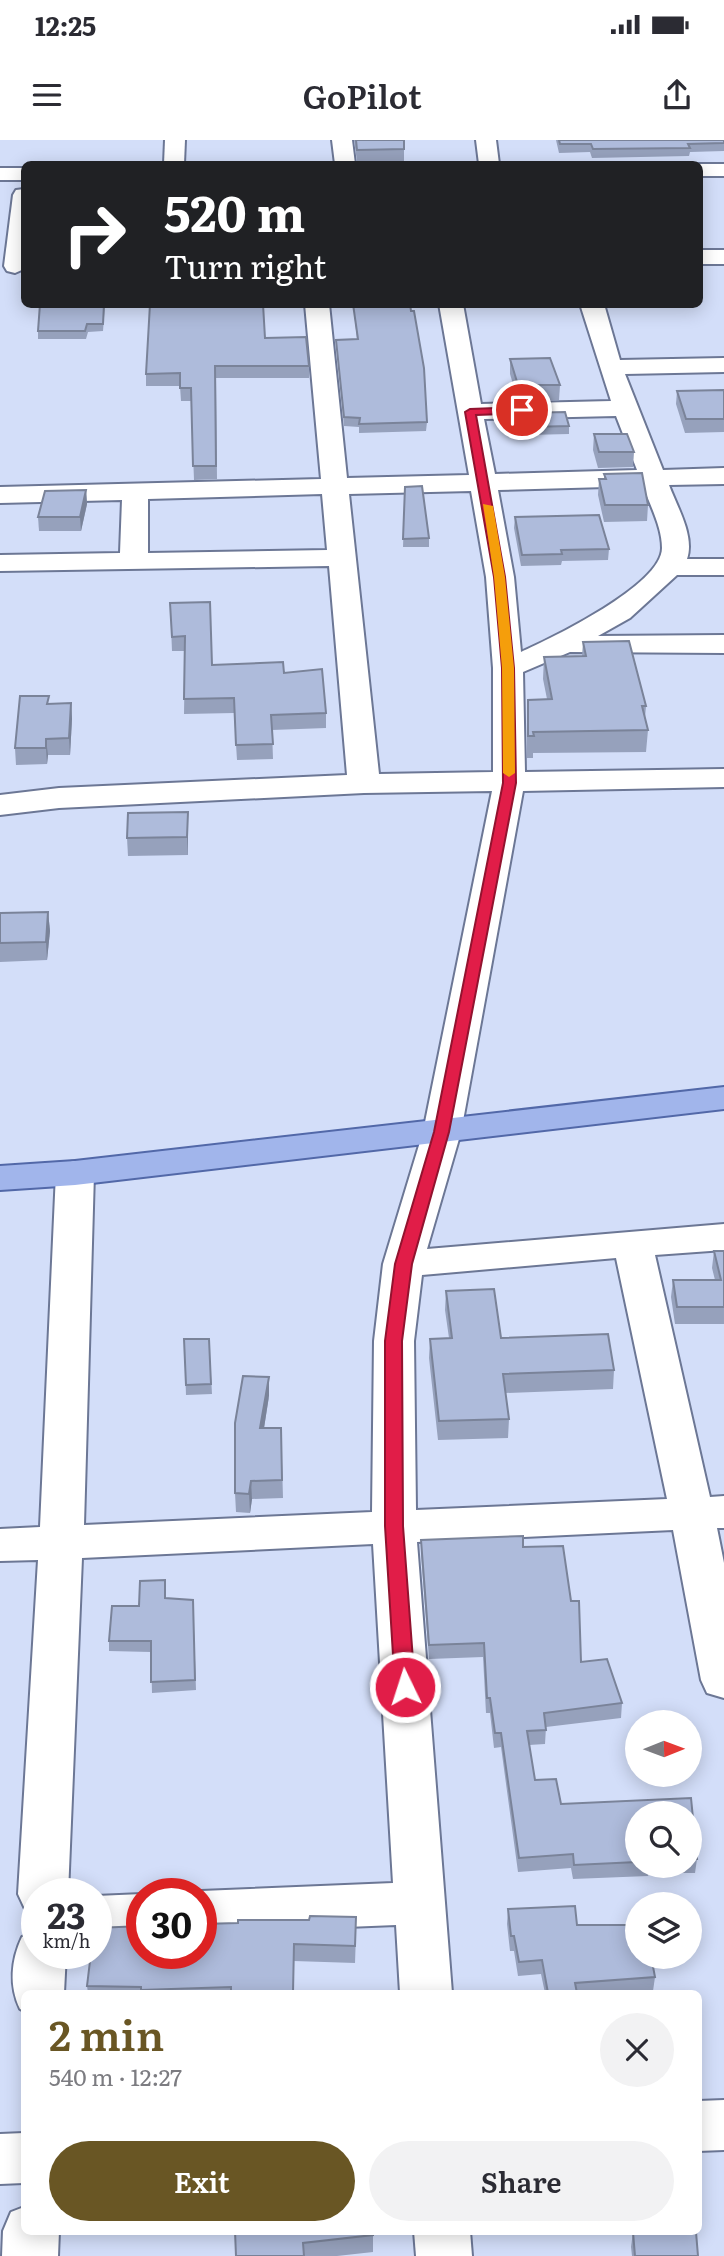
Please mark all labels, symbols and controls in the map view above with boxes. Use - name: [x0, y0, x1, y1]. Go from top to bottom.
- text: 12:25: [35, 5, 96, 44]
- text: GoPilot: [302, 71, 422, 119]
- icon: menu: [28, 76, 66, 114]
- icon: share: [658, 76, 696, 114]
- text: 520 m: [164, 174, 305, 247]
- icon: right: [49, 189, 140, 280]
- text: Turn right: [164, 241, 326, 289]
- pin: [492, 380, 552, 440]
- icon: arrive: [503, 391, 541, 429]
- position arrow: [368, 1650, 442, 1724]
- north arrow: [625, 1710, 702, 1787]
- map controls: [625, 1710, 702, 1969]
- button: search: [625, 1801, 702, 1878]
- speed limit sign: 30: [126, 1878, 217, 1969]
- text: 23: [47, 1888, 86, 1940]
- button: layers: [625, 1892, 702, 1969]
- text: km/h: [43, 1927, 90, 1954]
- text: 2 min: [49, 2002, 164, 2064]
- button: close: [600, 2013, 674, 2087]
- text: 540 m · 12:27: [49, 2059, 182, 2093]
- button: Exit: [49, 2141, 355, 2221]
- button: Share: [369, 2141, 674, 2221]

